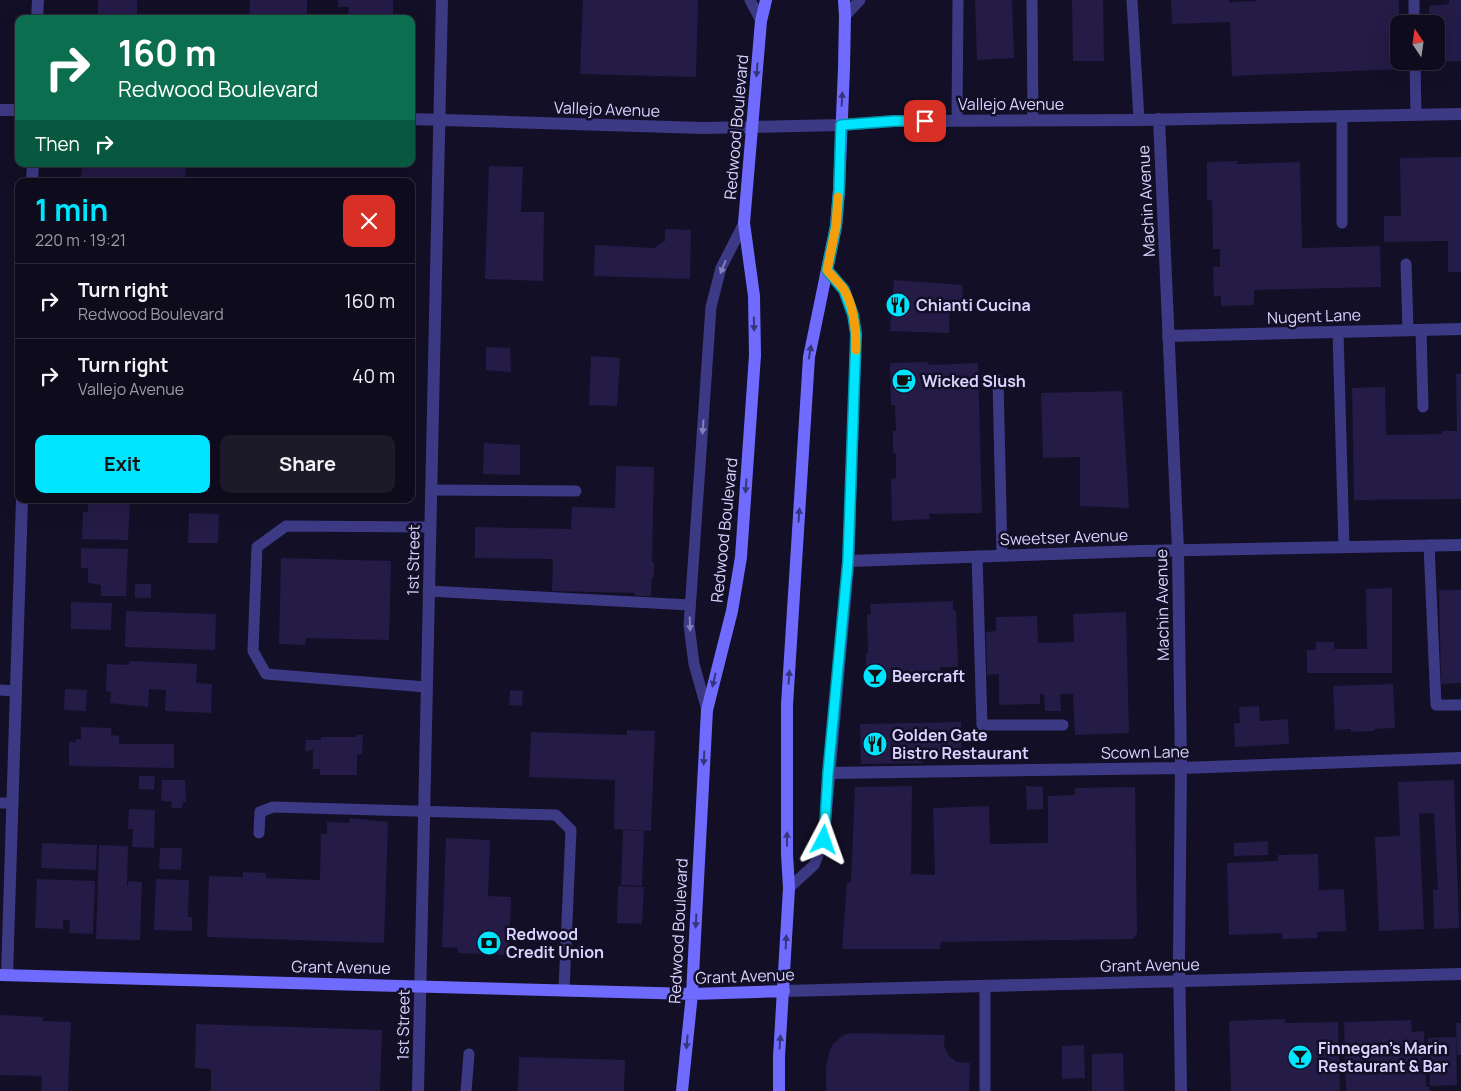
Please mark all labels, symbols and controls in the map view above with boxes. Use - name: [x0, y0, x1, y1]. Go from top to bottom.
- north arrow: [1390, 15, 1445, 70]
- map controls: [1390, 15, 1445, 70]
- text: 160 m: [118, 29, 217, 77]
- icon: right: [35, 35, 100, 100]
- street label: Redwood Boulevard: [719, 53, 753, 201]
- one-way arrow: [753, 62, 761, 78]
- text: Redwood Boulevard: [118, 74, 318, 104]
- one-way arrow: [839, 91, 847, 107]
- street label: Vallejo Avenue: [958, 93, 1064, 115]
- street label: Vallejo Avenue: [554, 96, 660, 122]
- pin: [904, 100, 946, 142]
- icon: arrive: [911, 107, 939, 135]
- icon: right: [90, 130, 118, 158]
- text: Then: [35, 131, 80, 157]
- street label: Machin Avenue: [1132, 145, 1160, 257]
- text: 1 min: [35, 189, 108, 230]
- button: close: [343, 195, 395, 247]
- text: 220 m · 19:21: [35, 229, 126, 251]
- one-way arrow: [718, 260, 726, 274]
- text: Turn right: [78, 277, 168, 303]
- icon: right: [35, 287, 63, 315]
- text: 160 m: [344, 288, 395, 314]
- restaurant icon: Chianti Cucina: [885, 292, 911, 318]
- place label: Chianti Cucina: [916, 294, 1031, 316]
- text: Redwood Boulevard: [78, 303, 224, 325]
- street label: Nugent Lane: [1267, 303, 1361, 329]
- one-way arrow: [750, 316, 758, 332]
- one-way arrow: [807, 344, 815, 360]
- text: Turn right: [78, 352, 168, 378]
- icon: right: [35, 362, 63, 390]
- text: 40 m: [352, 363, 395, 389]
- cafe icon: Wicked Slush: [891, 368, 917, 394]
- place label: Wicked Slush: [922, 370, 1026, 392]
- text: Vallejo Avenue: [78, 378, 184, 400]
- one-way arrow: [698, 420, 706, 436]
- button: Exit: [35, 435, 210, 493]
- button: Share: [220, 435, 395, 493]
- street label: Redwood Boulevard: [705, 456, 743, 604]
- one-way arrow: [741, 478, 749, 494]
- one-way arrow: [796, 506, 804, 522]
- street label: 1st Street: [401, 524, 425, 596]
- street label: Sweetser Avenue: [999, 524, 1129, 550]
- street label: Machin Avenue: [1150, 549, 1174, 661]
- one-way arrow: [686, 617, 694, 633]
- bar icon: Beercraft: [862, 663, 888, 689]
- place label: Beercraft: [892, 665, 965, 687]
- one-way arrow: [785, 668, 793, 684]
- one-way arrow: [710, 672, 718, 688]
- place label: Golden Gate Bistro Restaurant: [892, 724, 1029, 764]
- restaurant icon: Golden Gate Bistro Restaurant: [862, 731, 888, 757]
- street label: Scown Lane: [1101, 740, 1189, 764]
- one-way arrow: [700, 751, 708, 767]
- position arrow: [797, 813, 849, 865]
- one-way arrow: [783, 831, 791, 847]
- street label: Redwood Boulevard: [663, 858, 693, 1004]
- one-way arrow: [691, 913, 699, 929]
- place label: Redwood Credit Union: [506, 923, 604, 963]
- bank icon: Redwood Credit Union: [476, 930, 502, 956]
- one-way arrow: [783, 934, 791, 950]
- street label: Grant Avenue: [1100, 953, 1200, 977]
- street label: Grant Avenue: [291, 955, 391, 979]
- street label: Grant Avenue: [695, 963, 795, 989]
- street label: 1st Street: [391, 989, 415, 1061]
- one-way arrow: [776, 1034, 784, 1050]
- one-way arrow: [683, 1035, 691, 1051]
- place label: Finnegan's Marin Restaurant & Bar: [1318, 1037, 1448, 1077]
- bar icon: Finnegan's Marin Restaurant & Bar: [1287, 1044, 1313, 1070]

